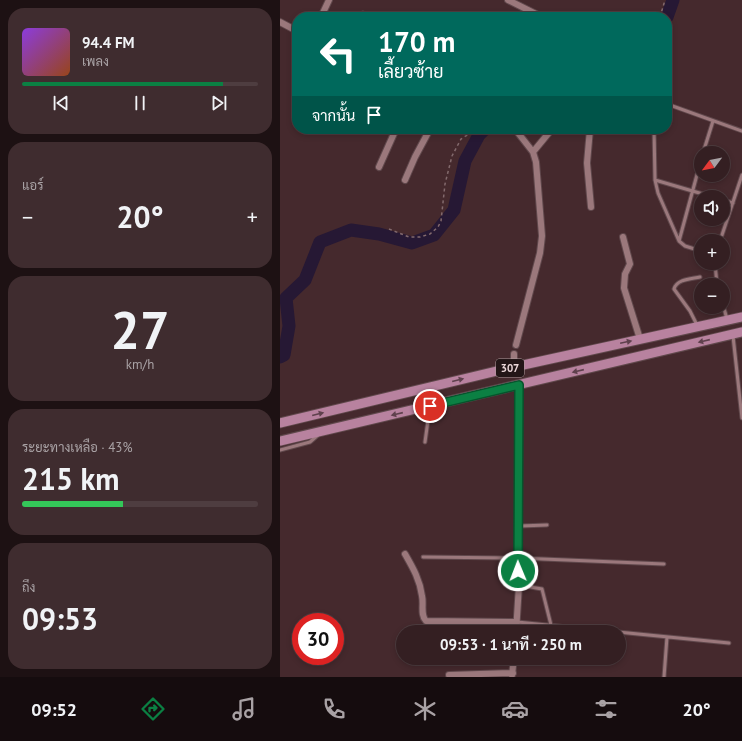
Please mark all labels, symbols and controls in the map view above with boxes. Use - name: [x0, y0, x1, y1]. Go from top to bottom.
- text: 170 m: [378, 23, 455, 60]
- icon: left: [312, 28, 364, 80]
- text: 94.4 FM: [82, 33, 135, 52]
- text: เพลง: [82, 53, 109, 70]
- text: เลี้ยวซ้าย: [378, 60, 444, 83]
- icon: previous: [50, 92, 72, 114]
- icon: pause: [129, 92, 151, 114]
- icon: next: [208, 92, 230, 114]
- icon: arrive: [363, 104, 385, 126]
- text: จากนั้น: [312, 106, 355, 125]
- north arrow: [694, 146, 730, 182]
- map controls: [694, 146, 730, 314]
- text: แอร์: [22, 177, 43, 194]
- button: sound: [694, 190, 730, 226]
- text: 20°: [116, 197, 164, 236]
- text: −: [22, 203, 33, 231]
- text: +: [247, 203, 258, 231]
- button: +: [694, 234, 730, 270]
- button: −: [694, 278, 730, 314]
- text: 27: [111, 296, 169, 363]
- one-way arrow: [698, 338, 710, 344]
- one-way arrow: [619, 339, 632, 345]
- text: km/h: [126, 356, 154, 373]
- road number: 307: [496, 359, 524, 377]
- one-way arrow: [571, 368, 584, 374]
- one-way arrow: [452, 377, 464, 383]
- pin: [413, 389, 447, 423]
- icon: arrive: [419, 395, 441, 417]
- one-way arrow: [312, 411, 324, 417]
- one-way arrow: [390, 411, 403, 417]
- text: ระยะทางเหลือ · 43%: [22, 439, 132, 456]
- text: 215 km: [22, 459, 120, 498]
- position arrow: [497, 550, 539, 592]
- text: ถึง: [22, 579, 35, 596]
- text: 09:53: [22, 599, 98, 638]
- speed limit sign: 30: [292, 613, 344, 665]
- text: 09:53 · 1 นาที · 250 m: [440, 635, 582, 654]
- icon: directions: [139, 695, 167, 723]
- icon: music: [230, 695, 258, 723]
- icon: phone: [320, 695, 348, 723]
- icon: climate: [411, 695, 439, 723]
- icon: car: [501, 695, 529, 723]
- icon: filters: [592, 695, 620, 723]
- text: 09:52: [31, 698, 77, 721]
- text: 20°: [682, 698, 711, 721]

